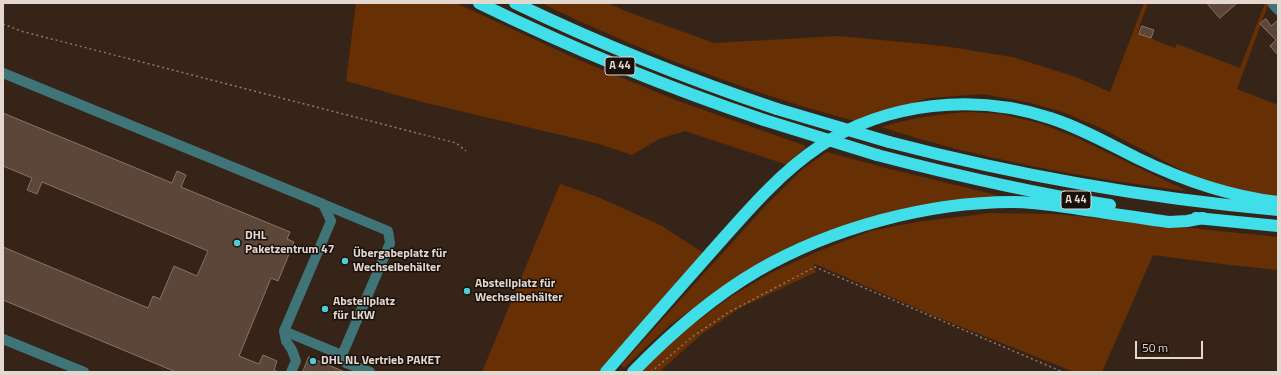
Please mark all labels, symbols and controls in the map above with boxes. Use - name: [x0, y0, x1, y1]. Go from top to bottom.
- road number: A 44: [605, 57, 635, 75]
- road number: A 44: [1061, 191, 1091, 209]
- place label: DHL Paketzentrum 47: [245, 229, 335, 257]
- marker: DHL Paketzentrum 47: [232, 238, 242, 248]
- place label: Übergabeplatz für Wechselbehälter: [353, 247, 447, 275]
- marker: Übergabeplatz für Wechselbehälter: [340, 256, 350, 266]
- place label: Abstellplatz für Wechselbehälter: [475, 277, 563, 305]
- marker: Abstellplatz für Wechselbehälter: [462, 286, 472, 296]
- place label: Abstellplatz für LKW: [333, 295, 395, 323]
- marker: Abstellplatz für LKW: [320, 304, 330, 314]
- scale bar: [1137, 333, 1205, 359]
- text: 50 m: [1142, 338, 1168, 357]
- place label: DHL NL Vertrieb PAKET: [321, 354, 441, 368]
- marker: DHL NL Vertrieb PAKET: [308, 356, 318, 366]

